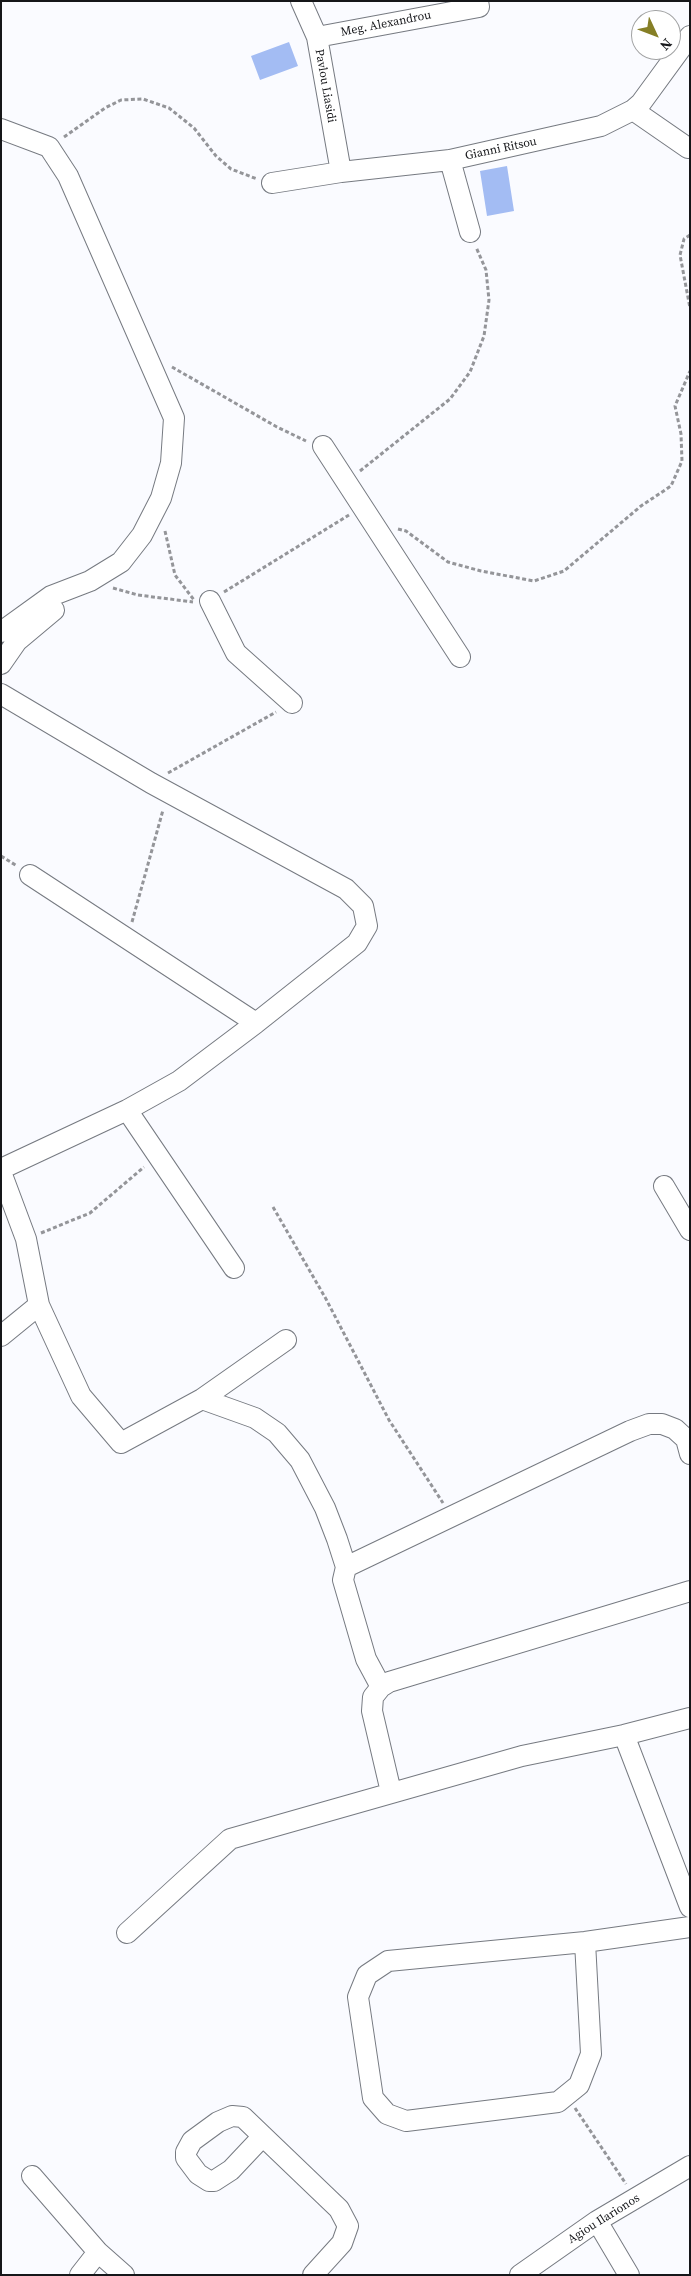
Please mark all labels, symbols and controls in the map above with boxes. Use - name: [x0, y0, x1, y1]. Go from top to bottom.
- street label: Meg. Alexandrou: [340, 8, 432, 40]
- north arrow: [631, 10, 681, 60]
- text: N: [655, 34, 677, 55]
- street label: Pavlou Liasidi: [311, 48, 339, 124]
- street label: Gianni Ritsou: [464, 134, 538, 164]
- street label: Agiou Ilarionos: [565, 2191, 643, 2247]

